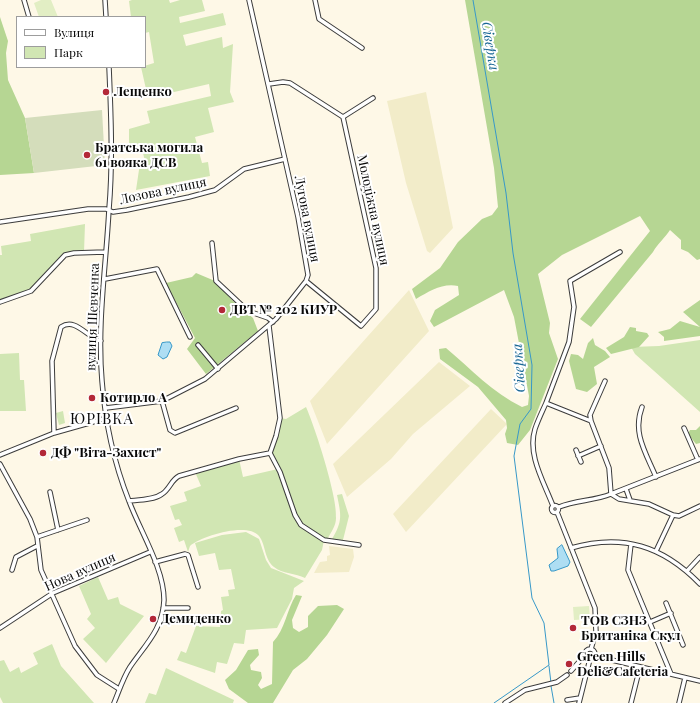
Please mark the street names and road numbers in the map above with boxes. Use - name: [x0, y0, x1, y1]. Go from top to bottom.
- street label: Молодіжна вулиця: [354, 153, 392, 267]
- street label: Лозова вулиця: [118, 174, 208, 208]
- street label: Лугова вулиця: [291, 174, 323, 264]
- street label: вулиця Шевченка: [83, 263, 103, 371]
- street label: Нова вулиця: [42, 549, 118, 595]

